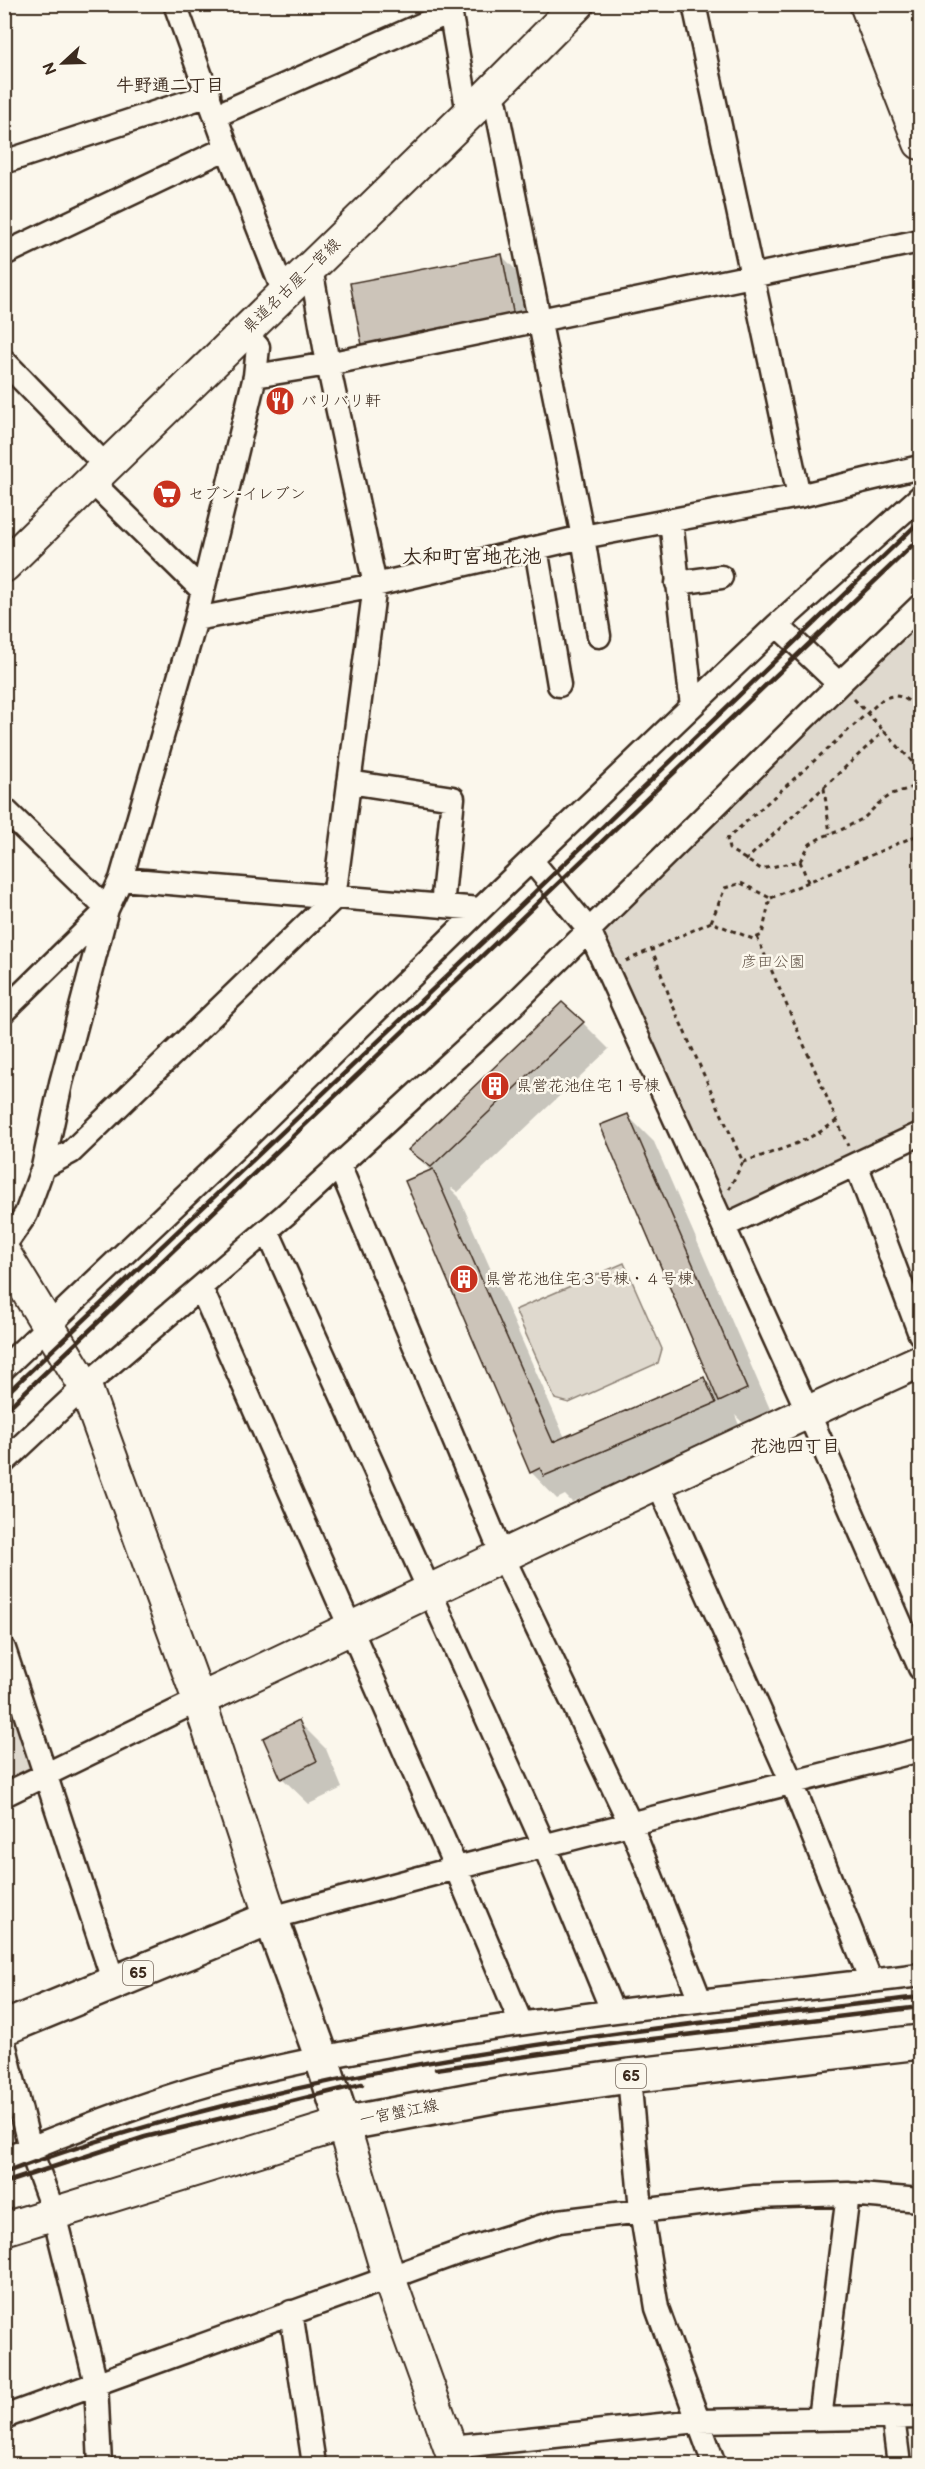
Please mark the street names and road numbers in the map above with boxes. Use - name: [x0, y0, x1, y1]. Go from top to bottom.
- street label: 県道名古屋一宮線: [239, 235, 345, 337]
- road number: 65: [123, 1961, 153, 1985]
- road number: 65: [616, 2064, 646, 2088]
- street label: 一宮蟹江線: [358, 2096, 440, 2130]

